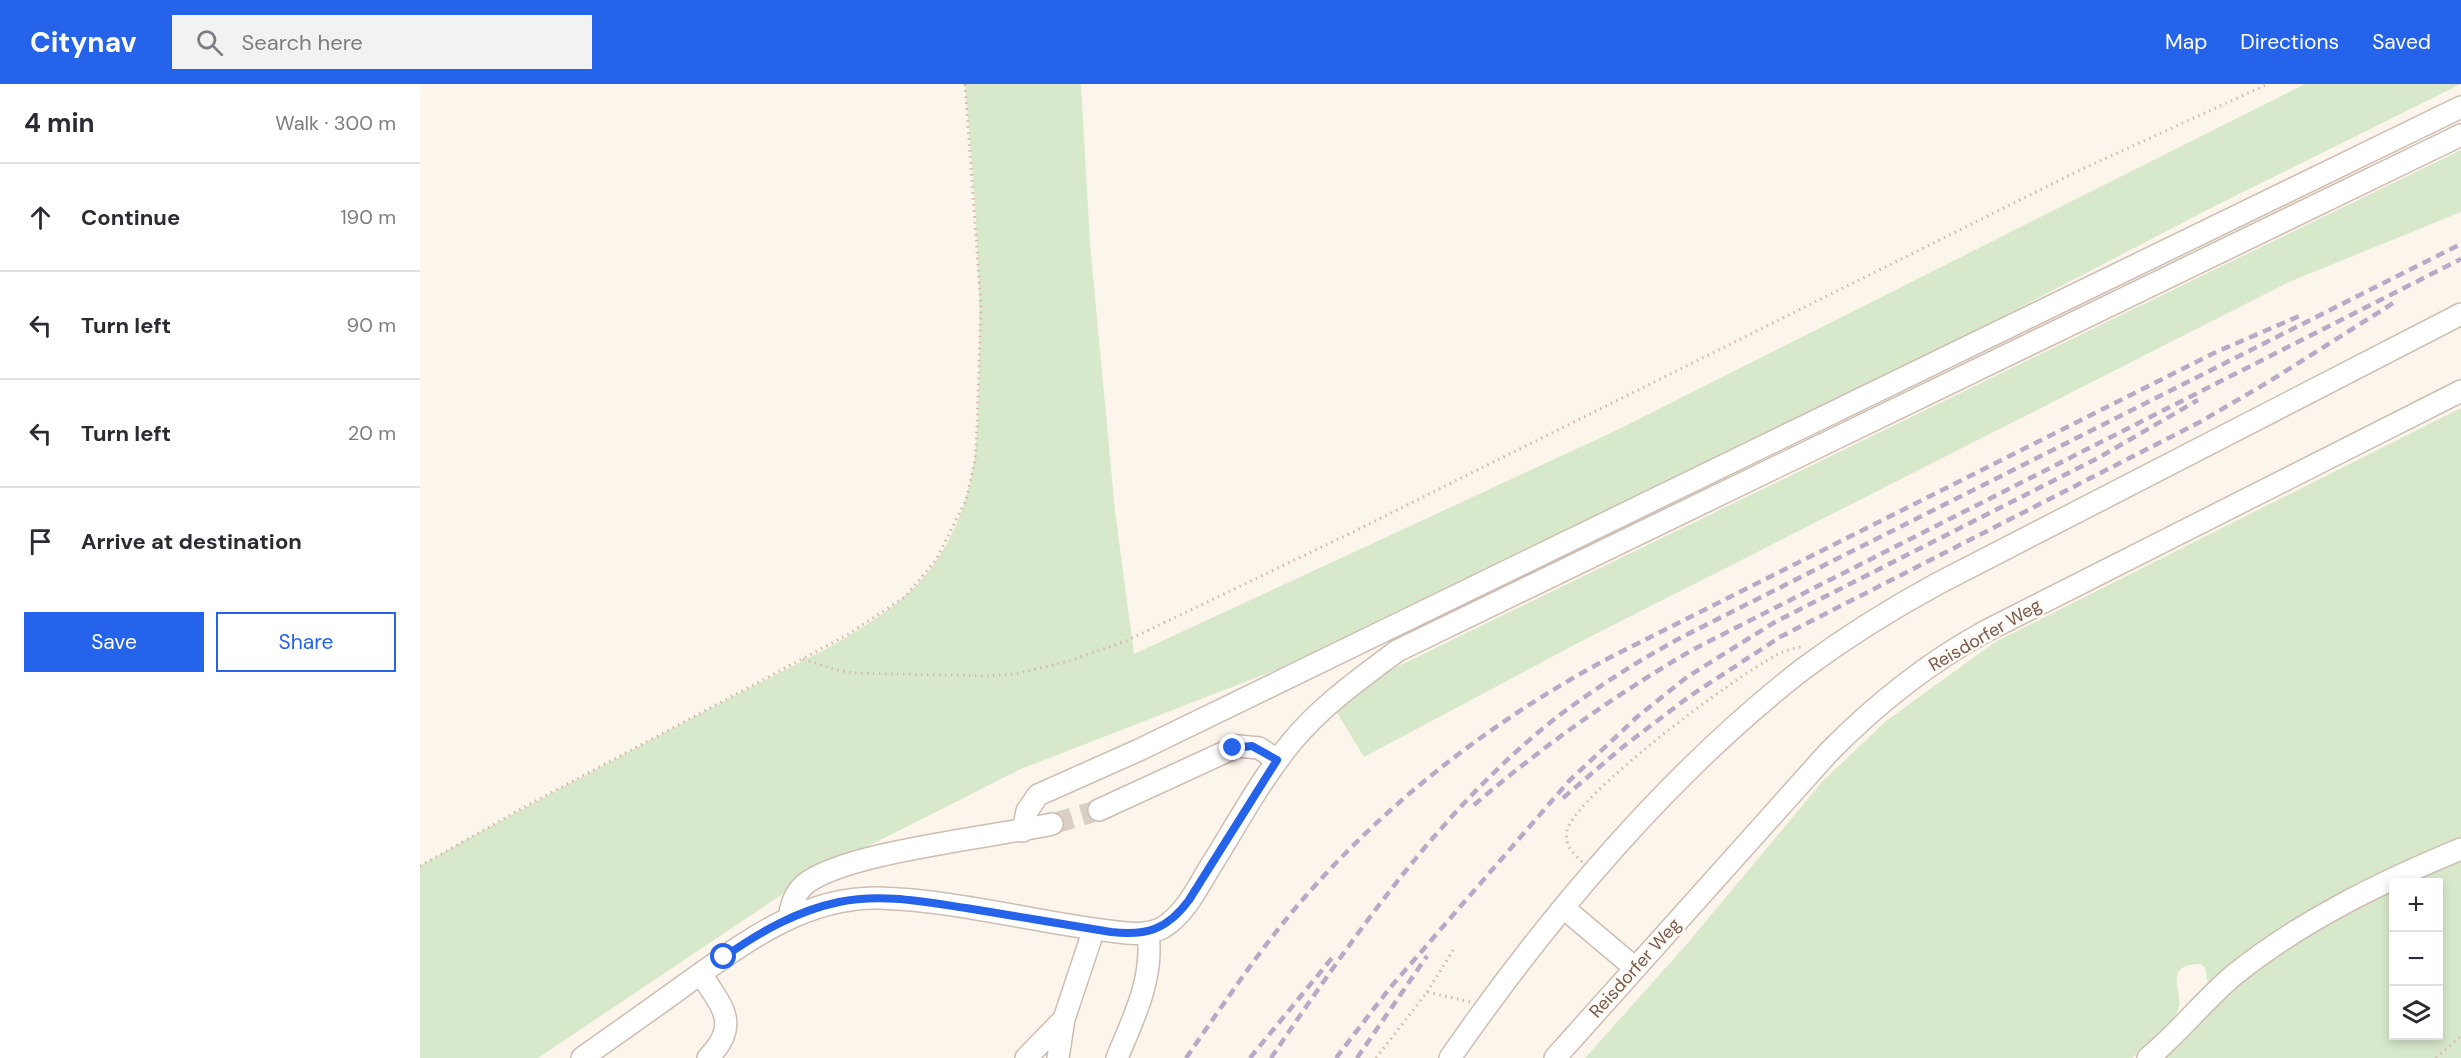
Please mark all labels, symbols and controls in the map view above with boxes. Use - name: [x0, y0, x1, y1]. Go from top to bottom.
- search box: [172, 15, 592, 69]
- text: Citynav: [30, 24, 136, 61]
- icon: search: [193, 26, 226, 59]
- text: Search here: [241, 28, 363, 57]
- text: Map: [2165, 28, 2207, 56]
- text: Directions: [2240, 28, 2339, 56]
- text: Saved: [2372, 28, 2431, 56]
- text: 4 min: [24, 106, 95, 140]
- text: Walk · 300 m: [275, 110, 396, 136]
- icon: ahead: [24, 201, 57, 234]
- text: Continue: [81, 203, 180, 232]
- text: 190 m: [340, 204, 396, 230]
- icon: left: [24, 309, 57, 342]
- text: Turn left: [81, 311, 171, 340]
- text: 90 m: [347, 312, 396, 338]
- icon: left: [24, 417, 57, 450]
- text: Turn left: [81, 419, 171, 448]
- text: 20 m: [348, 420, 396, 446]
- icon: arrive: [24, 525, 57, 558]
- text: Arrive at destination: [81, 527, 302, 556]
- street label: Reisdorfer Weg: [1924, 593, 2046, 677]
- button: Save: [24, 612, 204, 672]
- button: Share: [216, 612, 396, 672]
- route end: [1219, 734, 1245, 760]
- map controls: [2389, 878, 2443, 1040]
- button: +: [2389, 878, 2443, 932]
- street label: Reisdorfer Weg: [1584, 913, 1686, 1023]
- button: −: [2389, 932, 2443, 986]
- route start: [710, 943, 736, 969]
- button: layers: [2389, 986, 2443, 1040]

